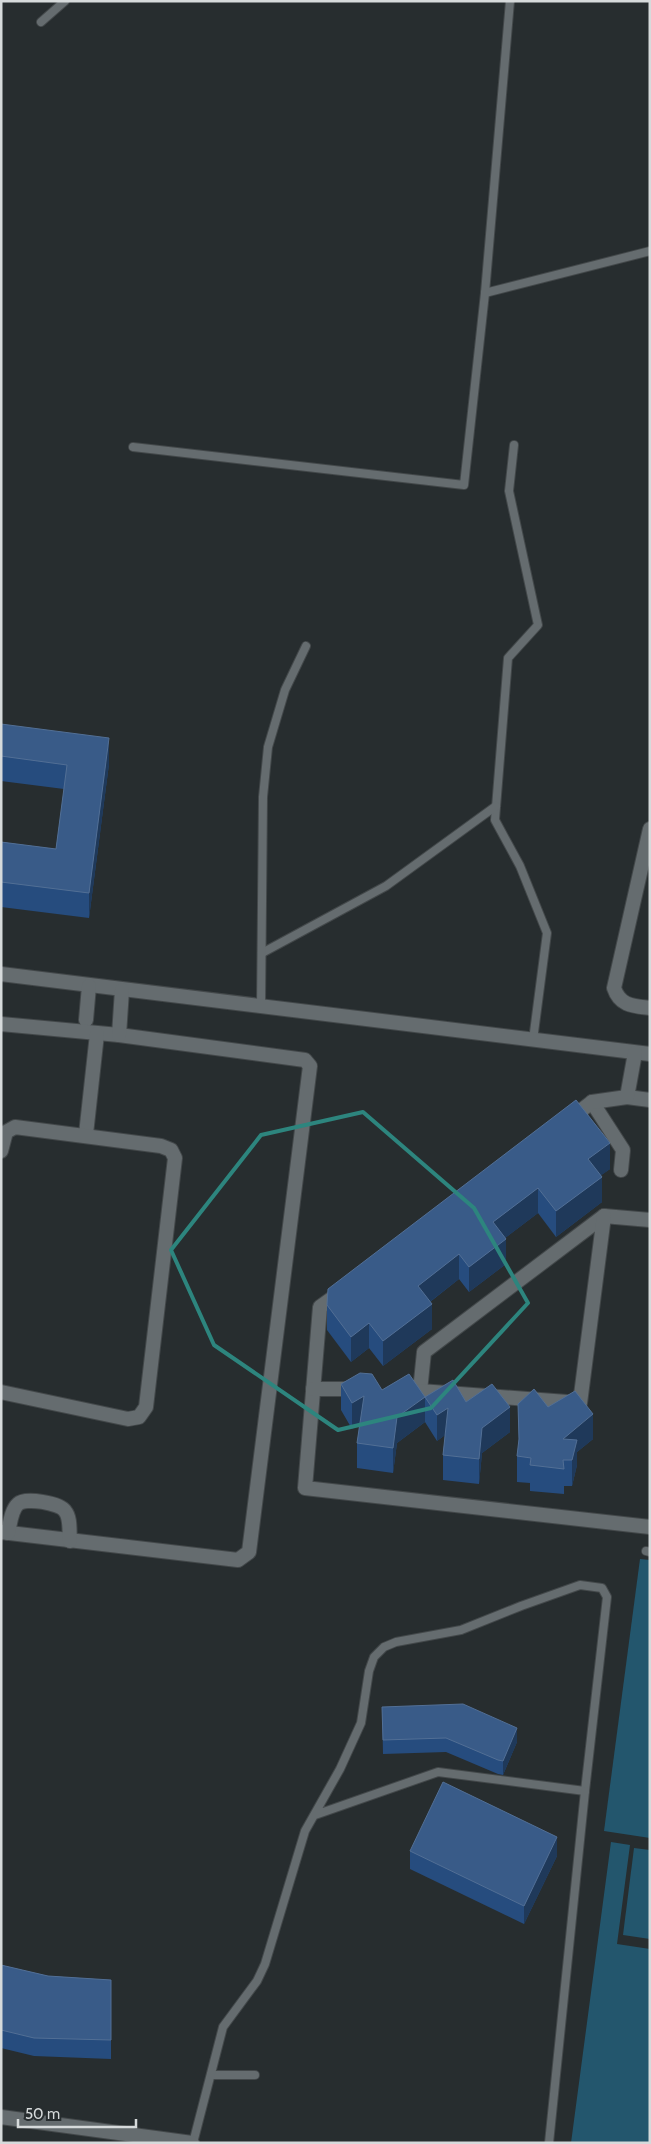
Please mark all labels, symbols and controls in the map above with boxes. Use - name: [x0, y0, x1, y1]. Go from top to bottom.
- scale bar: [18, 2096, 135, 2128]
- text: 50 m: [25, 2105, 60, 2123]

